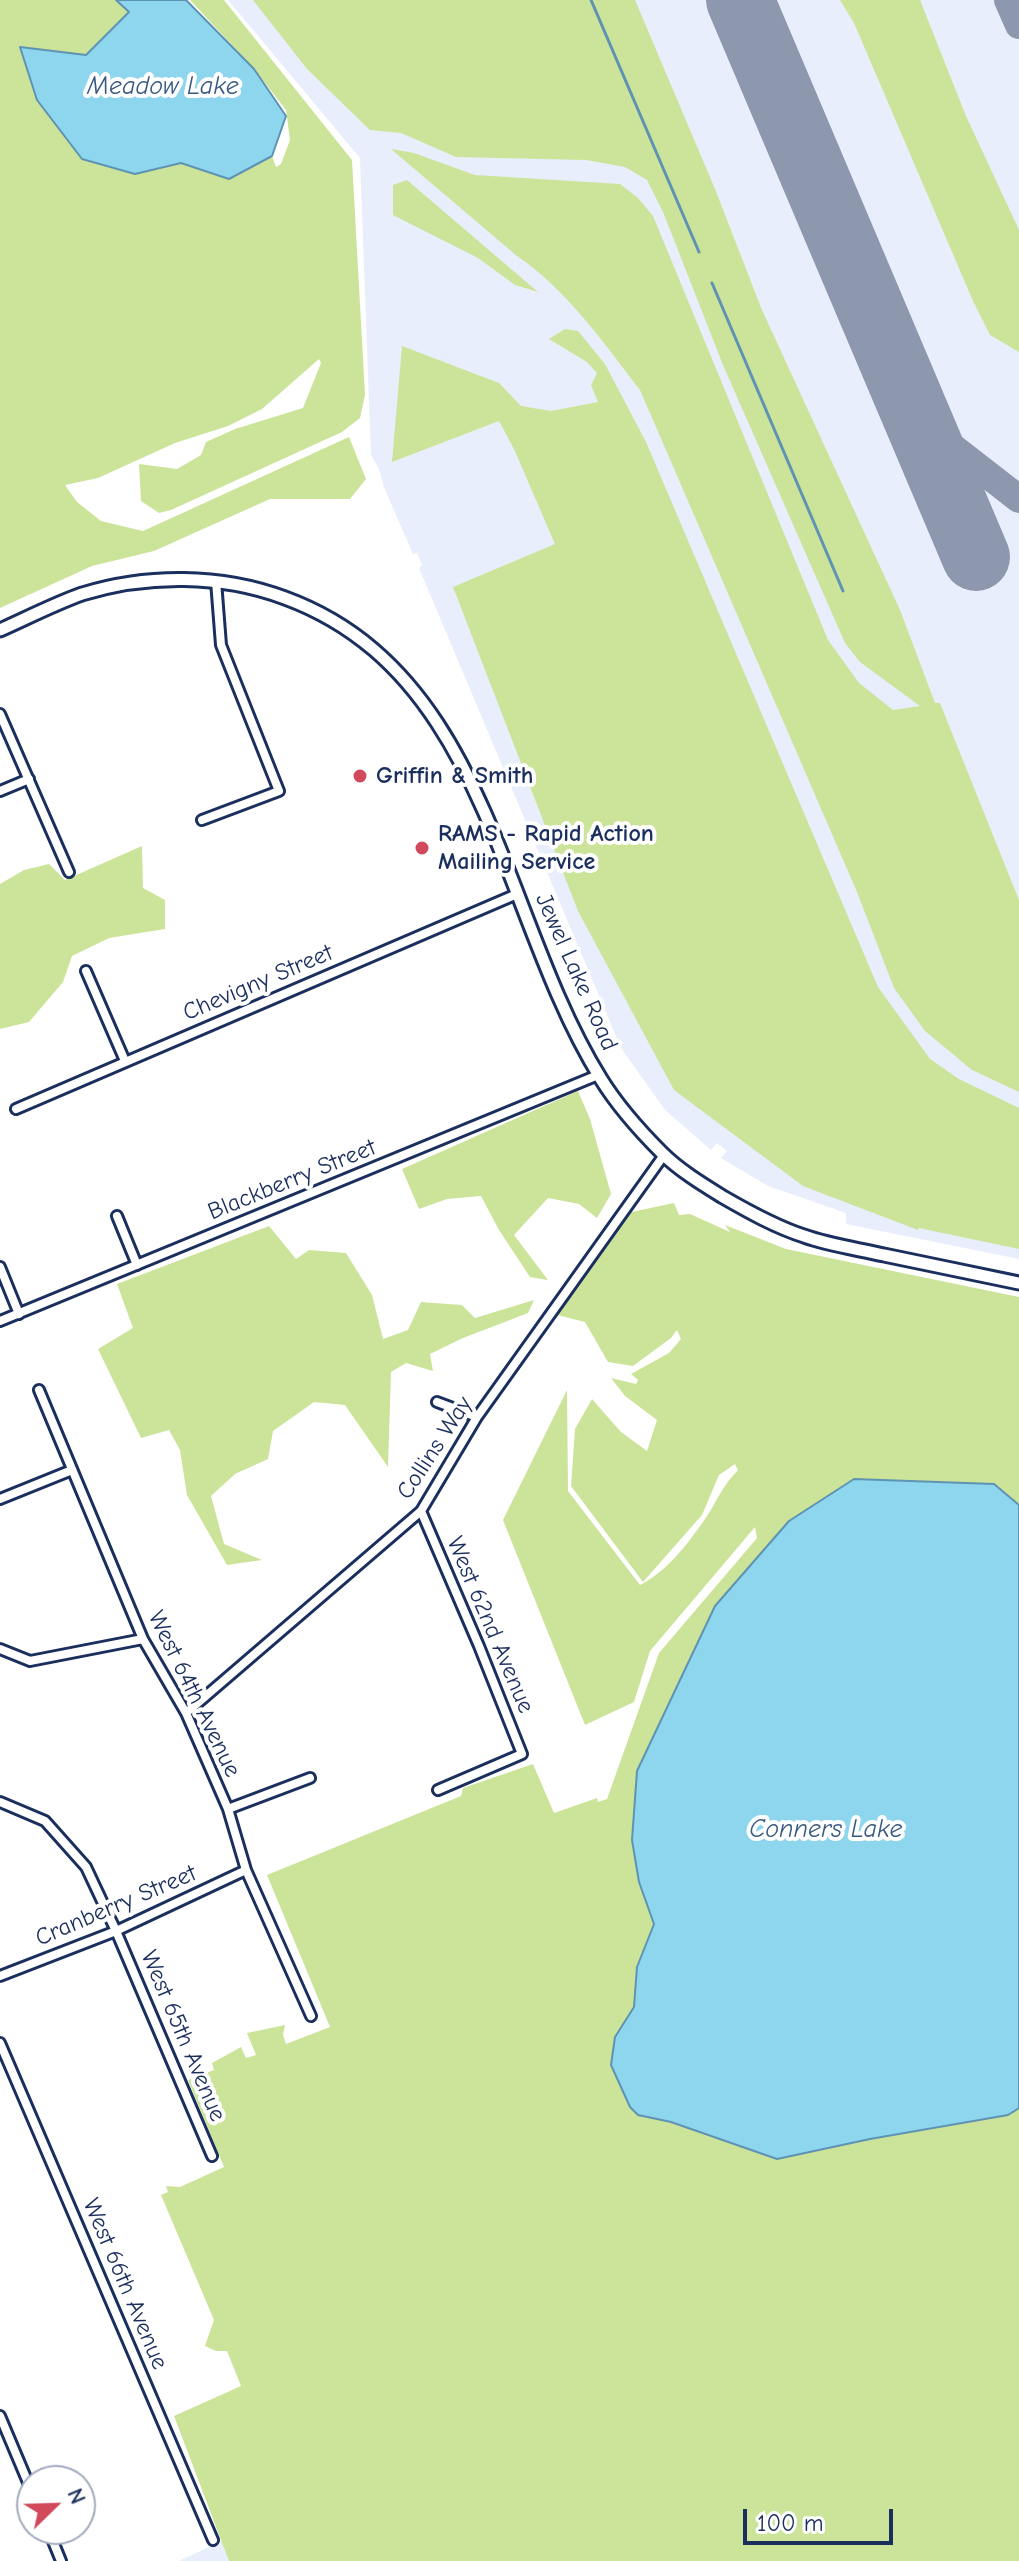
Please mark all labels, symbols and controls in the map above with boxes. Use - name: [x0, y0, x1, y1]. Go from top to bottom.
- water label: Meadow Lake: [87, 71, 239, 103]
- place label: Griffin & Smith: [376, 762, 533, 790]
- marker: Griffin & Smith: [351, 767, 369, 785]
- place label: RAMS - Rapid Action Mailing Service: [438, 820, 654, 876]
- marker: RAMS - Rapid Action Mailing Service: [413, 839, 431, 857]
- street label: Jewel Lake Road: [528, 889, 624, 1055]
- street label: Chevigny Street: [179, 938, 337, 1028]
- street label: Blackberry Street: [204, 1133, 380, 1227]
- street label: Collins Way: [391, 1391, 479, 1505]
- street label: West 62nd Avenue: [440, 1533, 540, 1717]
- street label: West 64th Avenue: [141, 1606, 247, 1782]
- water label: Conners Lake: [749, 1814, 903, 1846]
- street label: Cranberry Street: [31, 1859, 201, 1953]
- street label: West 65th Avenue: [134, 1946, 232, 2126]
- street label: West 66th Avenue: [76, 2194, 174, 2374]
- north arrow: [16, 2465, 96, 2545]
- text: N: [61, 2485, 91, 2508]
- scale bar: [747, 2493, 897, 2543]
- text: 100 m: [757, 2509, 824, 2537]

